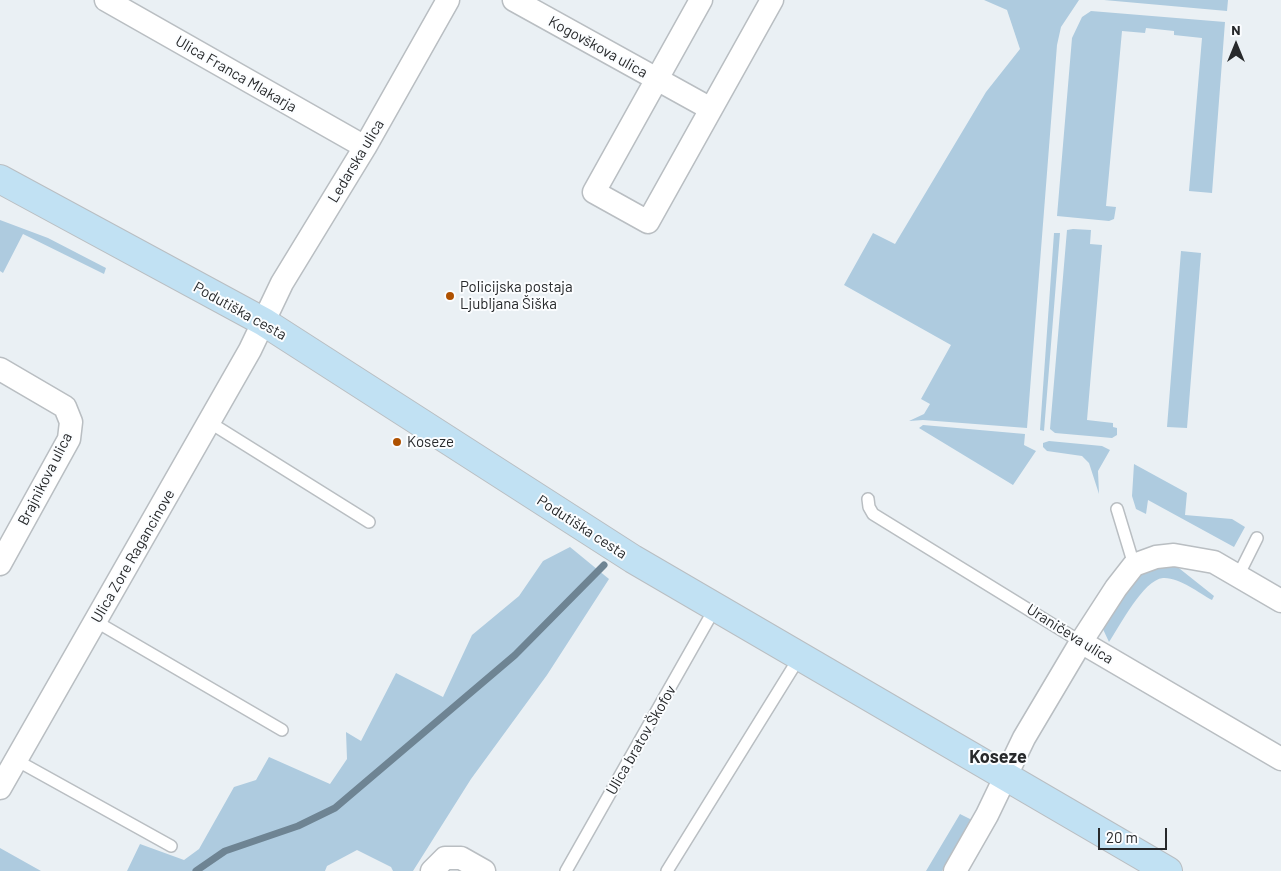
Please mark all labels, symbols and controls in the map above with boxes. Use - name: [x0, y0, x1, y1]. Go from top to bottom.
- street label: Kogovškova ulica: [545, 12, 651, 82]
- north arrow: [1211, 20, 1261, 70]
- text: N: [1231, 21, 1241, 38]
- street label: Ulica Franca Mlakarja: [172, 32, 300, 116]
- street label: Ledarska ulica: [324, 116, 388, 206]
- street label: Podutiška cesta: [190, 278, 290, 344]
- place label: Policijska postaja Ljubljana Šiška: [460, 278, 573, 313]
- marker: Policijska postaja Ljubljana Šiška: [444, 290, 456, 302]
- street label: Brajnikova ulica: [14, 430, 76, 528]
- place label: Koseze: [407, 433, 454, 451]
- marker: Koseze: [391, 436, 403, 448]
- street label: Ulica Zore Ragancinove: [87, 486, 179, 626]
- street label: Podutiška cesta: [534, 491, 630, 563]
- street label: Uraničeva ulica: [1023, 600, 1117, 668]
- street label: Ulica bratov Škofov: [602, 682, 680, 798]
- district label: Koseze: [969, 746, 1027, 768]
- scale bar: [1101, 818, 1170, 850]
- text: 20 m: [1106, 828, 1138, 846]

